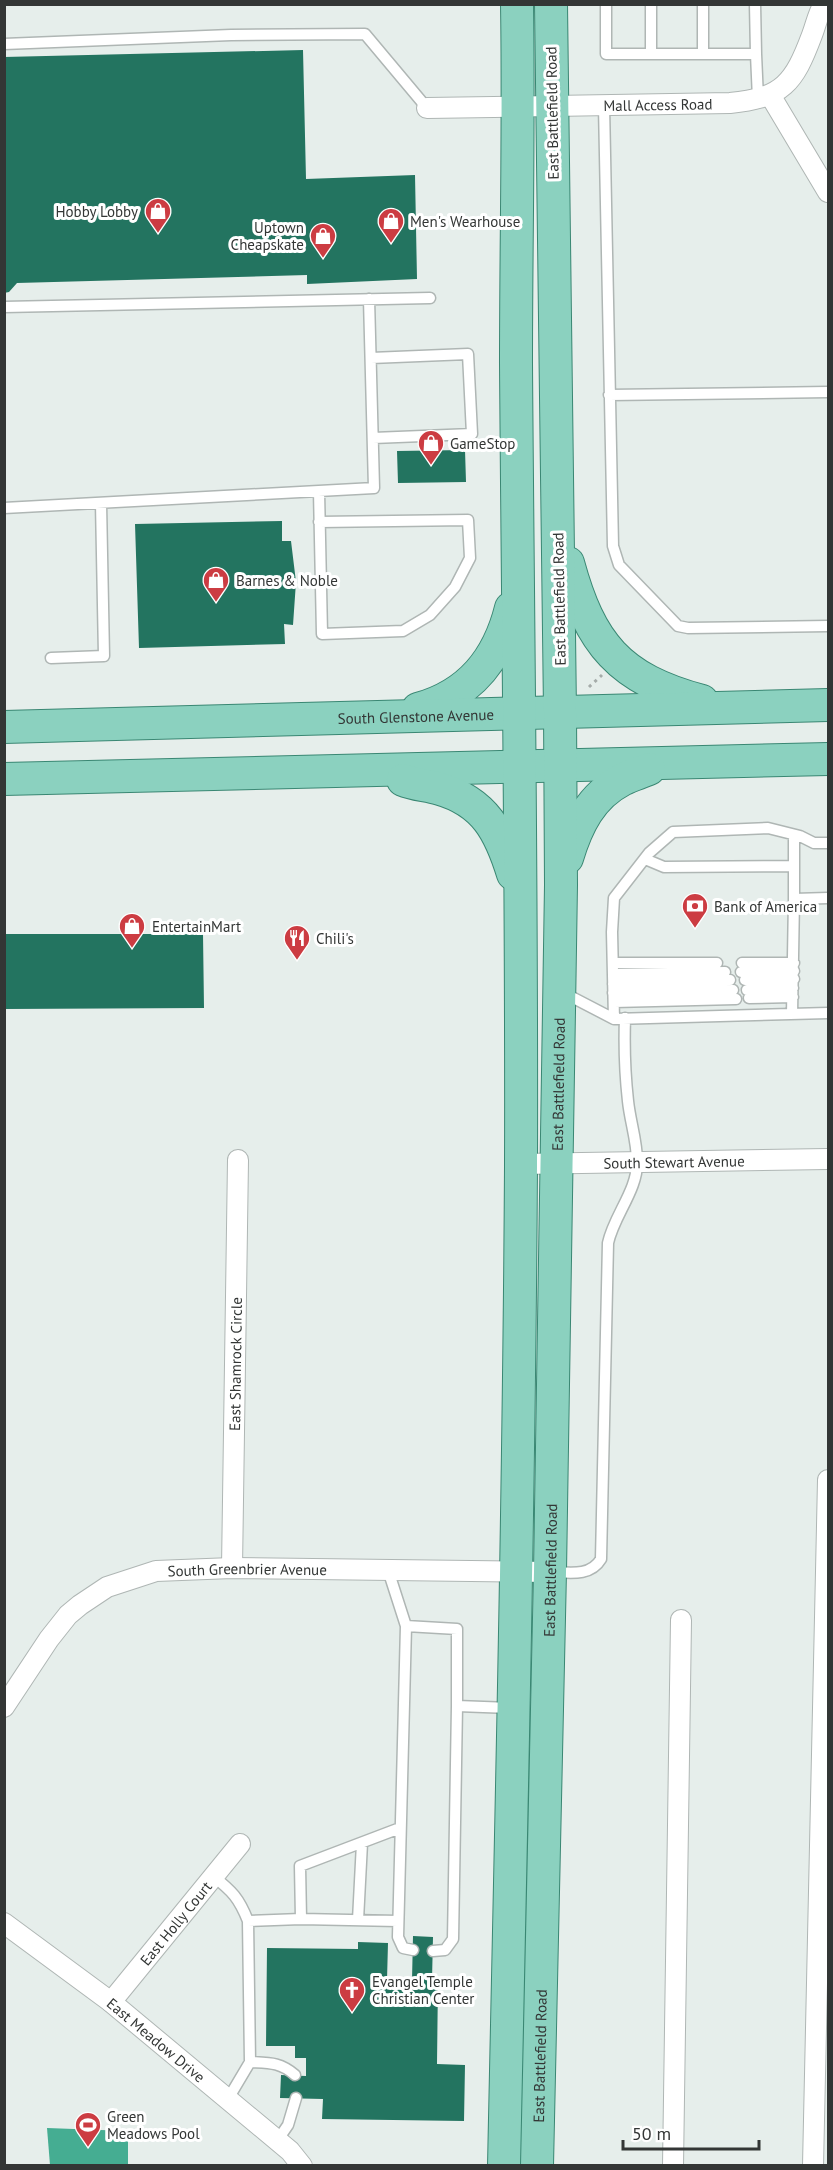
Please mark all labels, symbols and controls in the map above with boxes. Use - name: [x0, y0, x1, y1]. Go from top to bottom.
- street label: East Battlefield Road: [541, 46, 563, 180]
- street label: Mall Access Road: [603, 94, 713, 115]
- shop icon: Hobby Lobby: [143, 196, 173, 234]
- place label: Hobby Lobby: [55, 202, 138, 221]
- shop icon: Men's Wearhouse: [376, 206, 406, 244]
- place label: Men's Wearhouse: [410, 212, 520, 231]
- place label: Uptown Cheapskate: [231, 218, 304, 254]
- shop icon: Uptown Cheapskate: [308, 221, 338, 259]
- shop icon: GameStop: [416, 428, 446, 466]
- place label: GameStop: [450, 434, 515, 453]
- street label: East Battlefield Road: [548, 532, 570, 666]
- shop icon: Barnes & Noble: [201, 565, 231, 603]
- place label: Barnes & Noble: [236, 571, 338, 590]
- street label: South Glenstone Avenue: [337, 704, 494, 728]
- bank icon: Bank of America: [680, 891, 710, 929]
- place label: Bank of America: [714, 897, 817, 916]
- shop icon: EntertainMart: [117, 911, 147, 949]
- place label: EntertainMart: [152, 917, 241, 936]
- restaurant icon: Chili's: [282, 923, 312, 961]
- place label: Chili's: [316, 929, 354, 948]
- street label: East Battlefield Road: [547, 1017, 568, 1151]
- street label: South Stewart Avenue: [603, 1151, 745, 1172]
- street label: East Shamrock Circle: [225, 1297, 245, 1431]
- street label: East Battlefield Road: [539, 1503, 561, 1637]
- street label: South Greenbrier Avenue: [167, 1558, 327, 1580]
- street label: East Holly Court: [136, 1877, 215, 1969]
- place label: Evangel Temple Christian Center: [372, 1972, 474, 2008]
- church icon: Evangel Temple Christian Center: [337, 1975, 367, 2013]
- street label: East Battlefield Road: [528, 1989, 550, 2123]
- street label: East Meadow Drive: [103, 1993, 209, 2086]
- place label: Green Meadows Pool: [107, 2107, 200, 2143]
- sports icon: Green Meadows Pool: [73, 2110, 103, 2148]
- scale bar: [623, 2113, 760, 2151]
- text: 50 m: [632, 2122, 671, 2145]

